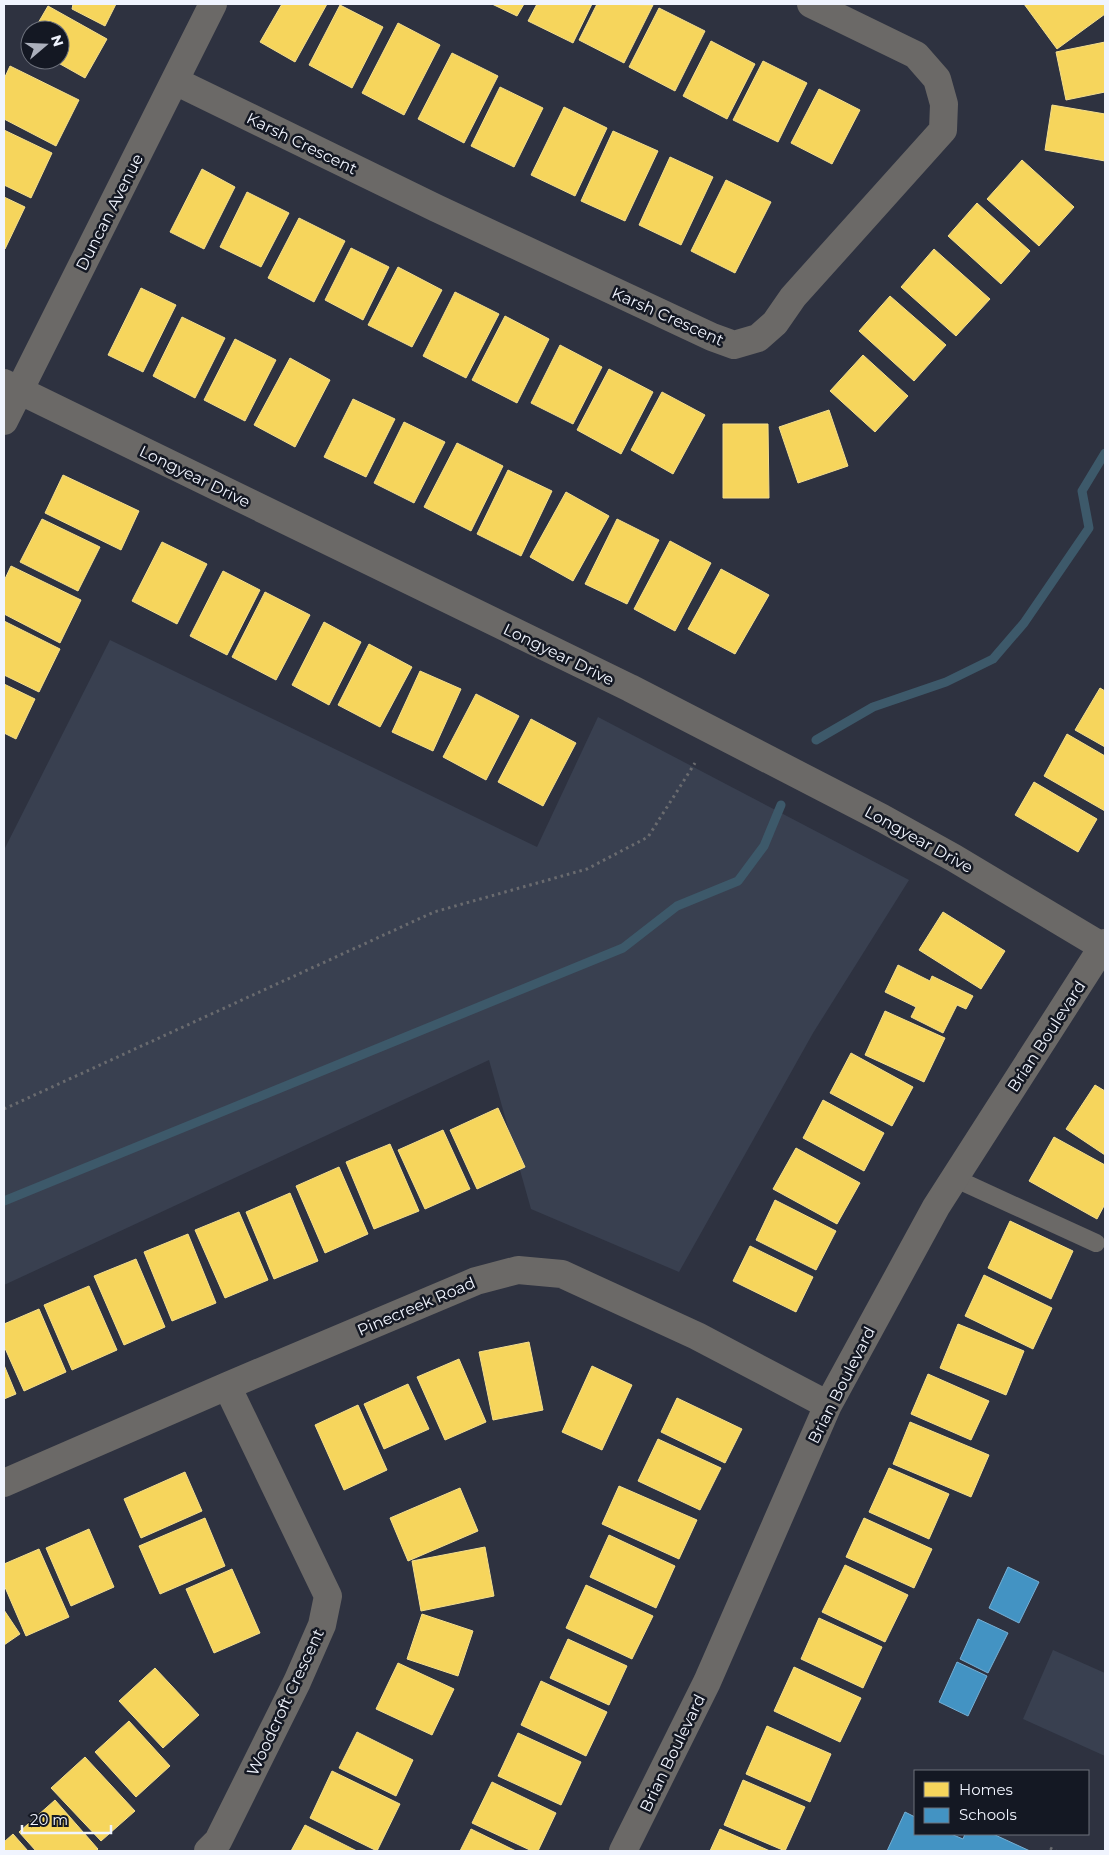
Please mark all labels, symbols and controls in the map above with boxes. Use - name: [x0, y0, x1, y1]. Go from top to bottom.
- north arrow: [20, 20, 70, 70]
- text: N: [47, 32, 68, 49]
- street label: Karsh Crescent: [243, 108, 361, 179]
- street label: Duncan Avenue: [72, 151, 147, 274]
- street label: Karsh Crescent: [609, 283, 727, 350]
- street label: Longyear Drive: [136, 441, 253, 511]
- street label: Longyear Drive: [500, 619, 617, 689]
- street label: Longyear Drive: [861, 802, 976, 877]
- street label: Brian Boulevard: [1003, 977, 1089, 1095]
- street label: Pinecreek Road: [354, 1273, 478, 1340]
- street label: Brian Boulevard: [804, 1324, 879, 1447]
- street label: Woodcroft Crescent: [243, 1625, 328, 1779]
- street label: Brian Boulevard: [636, 1691, 709, 1815]
- legend: [914, 1770, 1089, 1835]
- text: Homes: [959, 1780, 1013, 1799]
- scale bar: [22, 1802, 111, 1834]
- text: Schools: [959, 1805, 1017, 1824]
- text: 20 m: [30, 1810, 68, 1829]

